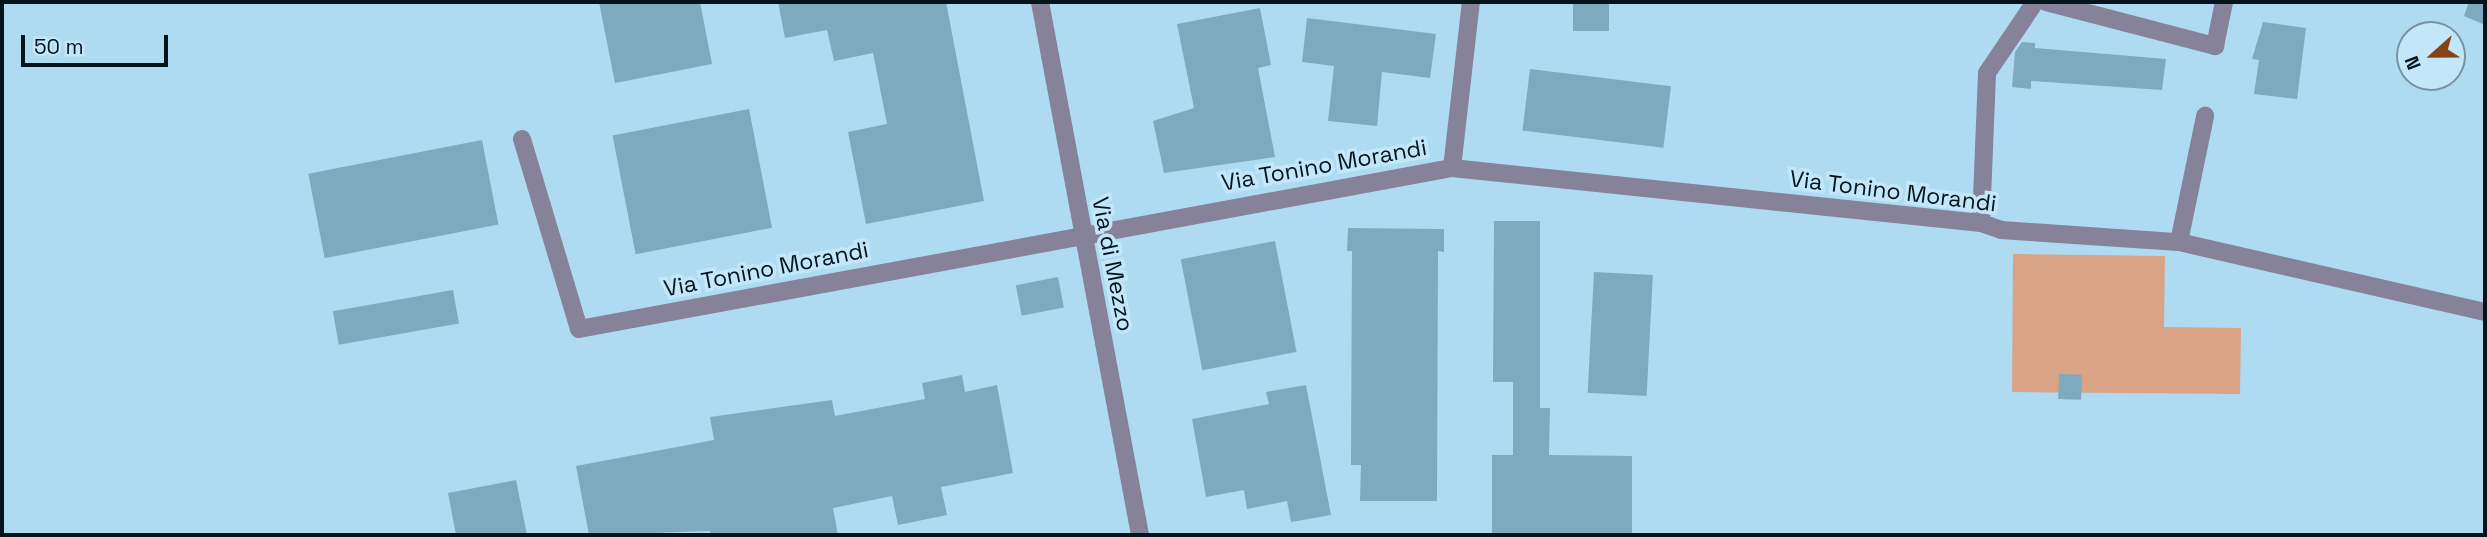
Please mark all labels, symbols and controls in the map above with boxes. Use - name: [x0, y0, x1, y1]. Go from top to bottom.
- scale bar: [24, 21, 172, 65]
- north arrow: [2396, 21, 2466, 91]
- text: 50 m: [34, 33, 84, 60]
- text: N: [2399, 53, 2427, 73]
- street label: Via Tonino Morandi: [1219, 133, 1429, 197]
- street label: Via Tonino Morandi: [1788, 165, 1998, 217]
- street label: Via di Mezzo: [1086, 195, 1140, 333]
- street label: Via Tonino Morandi: [661, 236, 871, 302]

